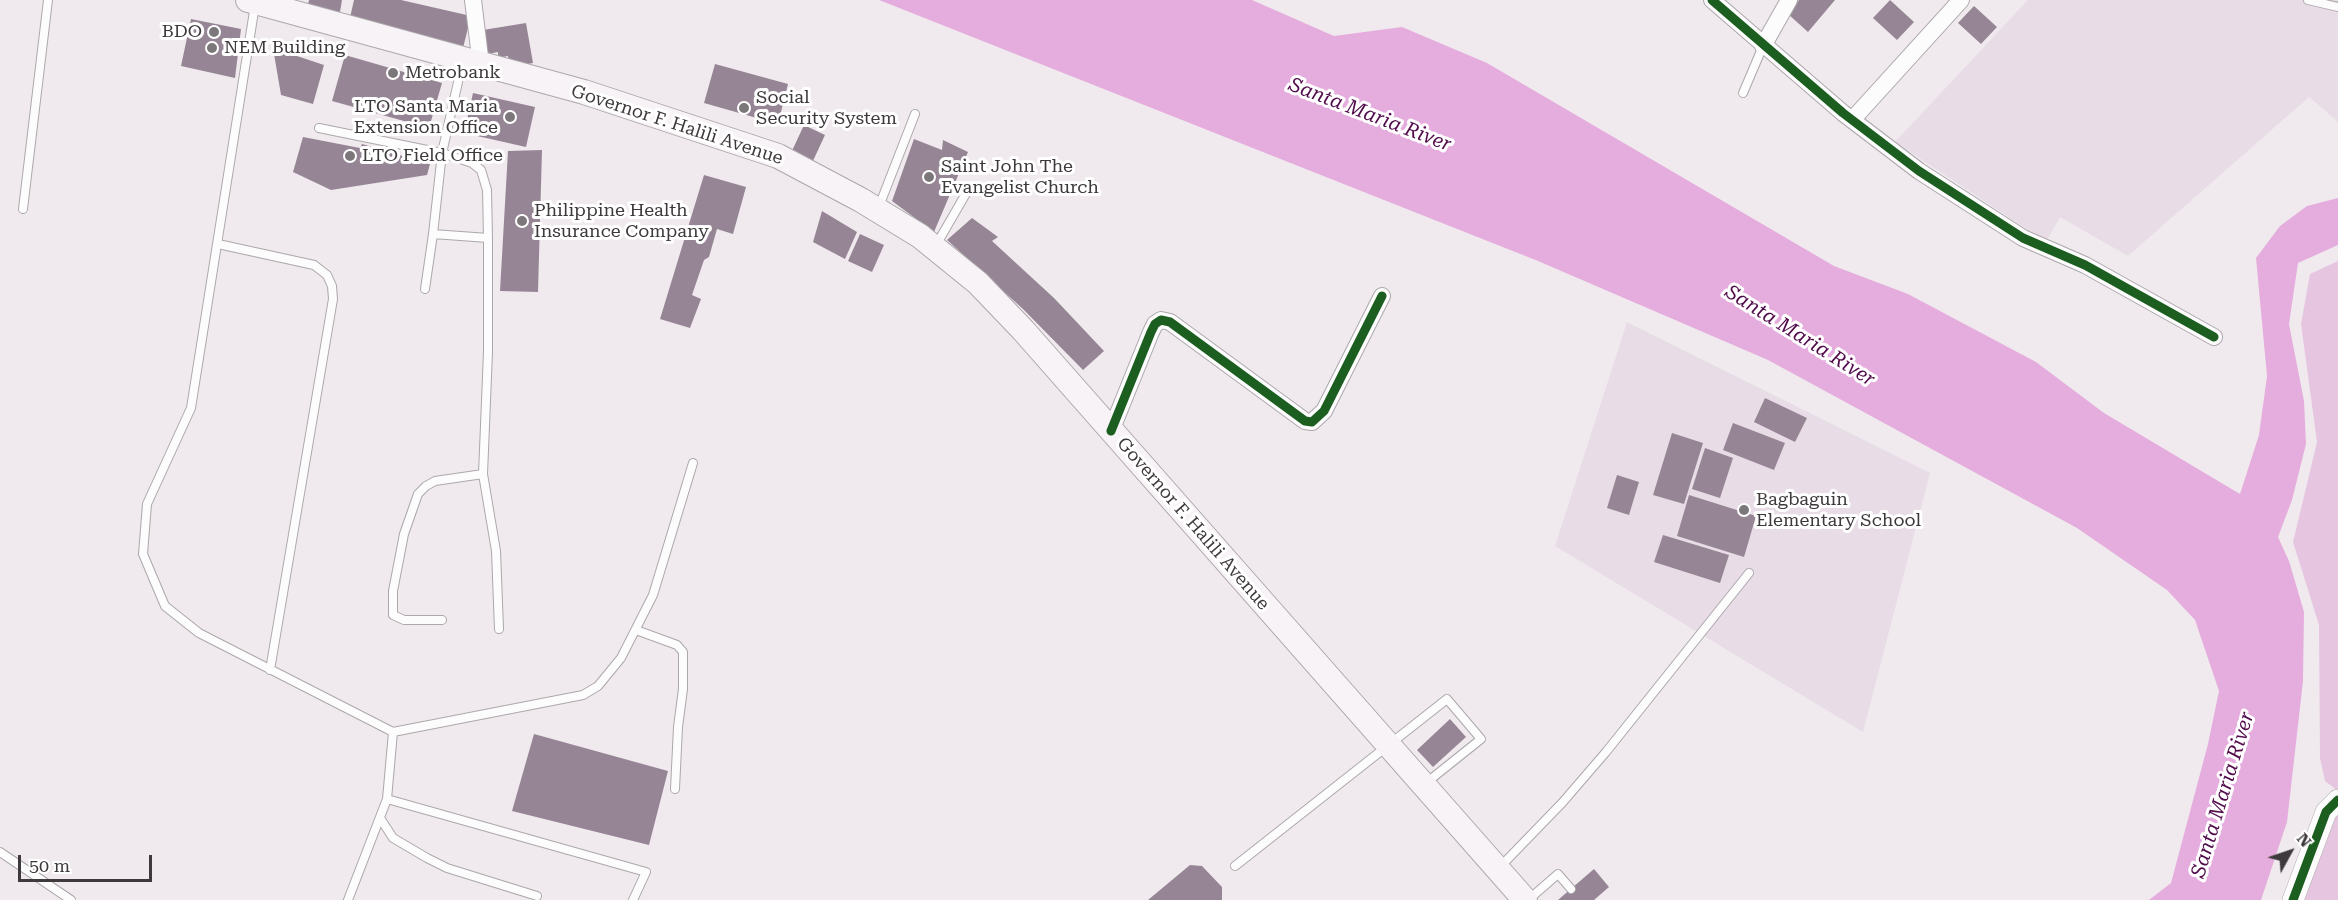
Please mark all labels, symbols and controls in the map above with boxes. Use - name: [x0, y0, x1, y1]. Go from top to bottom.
- place label: BDO: [162, 21, 202, 43]
- marker: BDO: [207, 25, 221, 39]
- place label: NEM Building: [224, 37, 345, 59]
- marker: NEM Building: [205, 41, 219, 55]
- place label: Metrobank: [405, 62, 501, 84]
- marker: Metrobank: [386, 66, 400, 80]
- water label: Santa Maria River: [1285, 73, 1455, 157]
- street label: Governor F. Halili Avenue: [568, 80, 786, 170]
- place label: Social Security System: [756, 87, 897, 130]
- place label: LTO Santa Maria Extension Office: [354, 96, 498, 138]
- marker: Social Security System: [737, 101, 751, 115]
- marker: LTO Santa Maria Extension Office: [503, 110, 517, 124]
- place label: LTO Field Office: [362, 145, 503, 167]
- marker: LTO Field Office: [343, 149, 357, 163]
- place label: Saint John The Evangelist Church: [941, 156, 1099, 198]
- marker: Saint John The Evangelist Church: [922, 170, 936, 184]
- place label: Philippine Health Insurance Company: [534, 200, 709, 242]
- marker: Philippine Health Insurance Company: [515, 214, 529, 228]
- water label: Santa Maria River: [1721, 280, 1879, 392]
- street label: Governor F. Halili Avenue: [1112, 433, 1274, 615]
- place label: Bagbaguin Elementary School: [1756, 489, 1921, 532]
- marker: Bagbaguin Elementary School: [1737, 503, 1751, 517]
- water label: Santa Maria River: [2186, 709, 2260, 881]
- north arrow: [2260, 822, 2320, 882]
- text: N: [2293, 829, 2315, 851]
- scale bar: [21, 843, 154, 881]
- text: 50 m: [29, 855, 70, 876]

